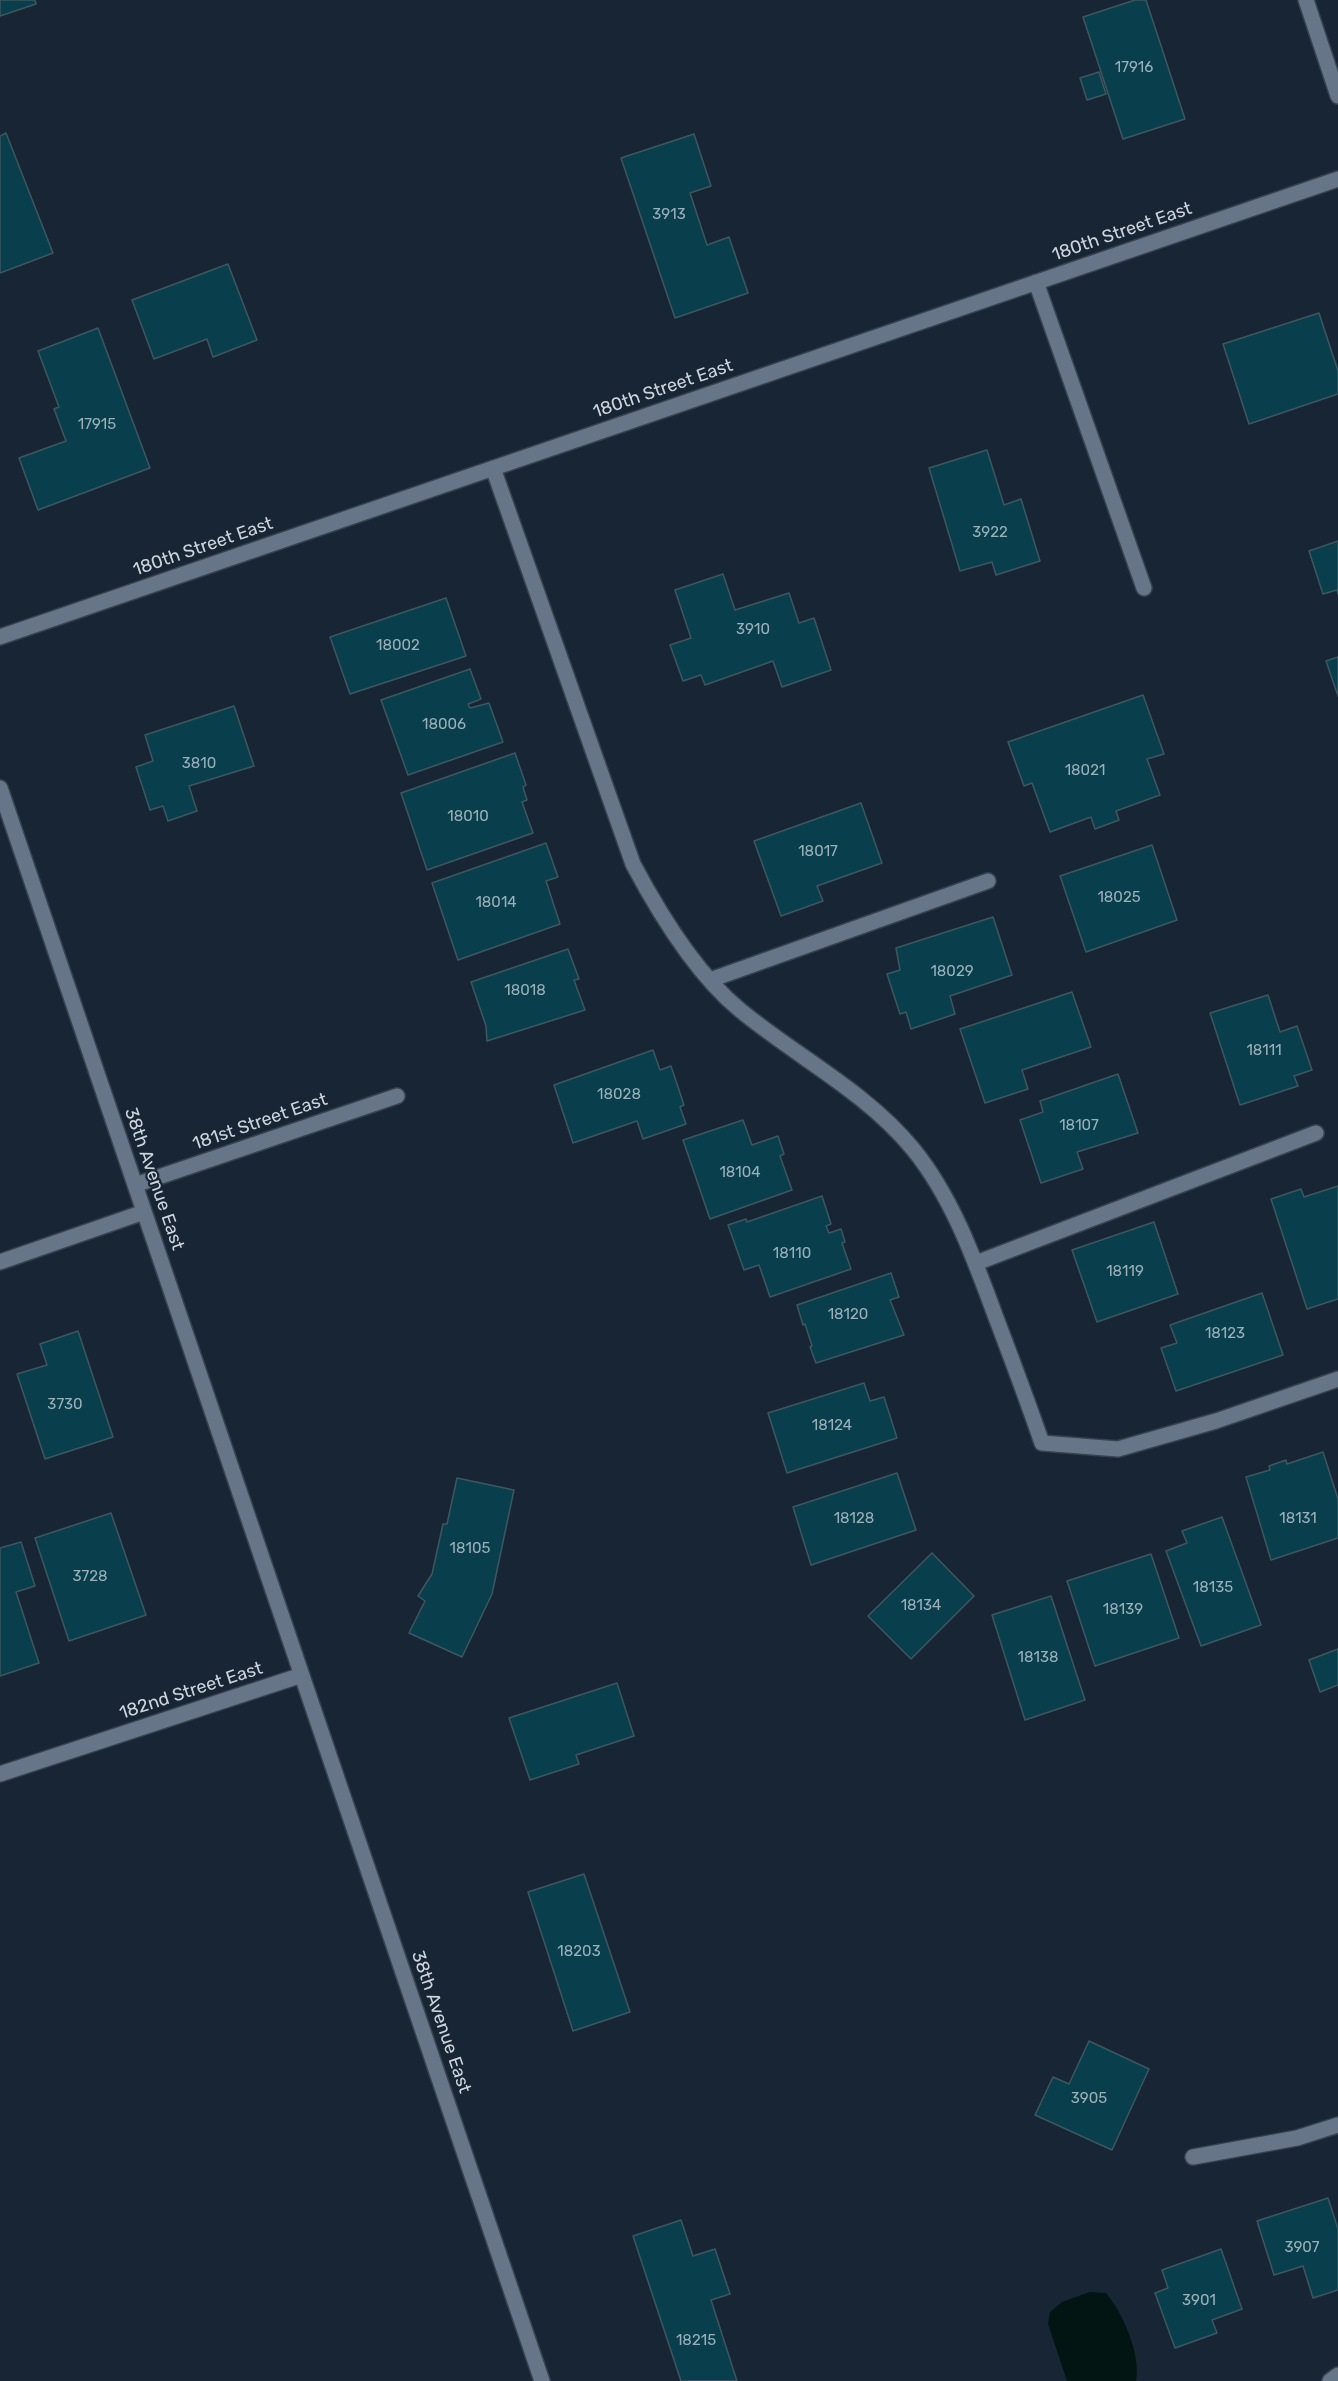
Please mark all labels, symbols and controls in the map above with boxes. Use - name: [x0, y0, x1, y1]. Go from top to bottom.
- house number: 17916: [1115, 59, 1153, 77]
- street label: 180th Street East: [1049, 198, 1195, 266]
- house number: 3913: [652, 206, 686, 224]
- street label: 180th Street East: [590, 355, 736, 423]
- house number: 17915: [78, 416, 116, 434]
- street label: 180th Street East: [130, 513, 276, 581]
- house number: 3922: [972, 524, 1008, 542]
- house number: 3910: [736, 621, 770, 639]
- house number: 18002: [376, 637, 420, 655]
- house number: 18006: [422, 716, 466, 734]
- house number: 3810: [182, 755, 216, 773]
- house number: 18021: [1065, 762, 1105, 780]
- house number: 18010: [447, 808, 489, 826]
- house number: 18017: [798, 843, 838, 861]
- house number: 18025: [1097, 889, 1141, 907]
- house number: 18014: [475, 894, 517, 912]
- house number: 18029: [930, 963, 974, 981]
- house number: 18018: [504, 982, 546, 1000]
- house number: 18111: [1246, 1042, 1282, 1060]
- house number: 18028: [597, 1086, 641, 1104]
- street label: 181st Street East: [190, 1089, 330, 1155]
- street label: 38th Avenue East: [120, 1105, 188, 1253]
- house number: 18107: [1059, 1117, 1099, 1135]
- house number: 18104: [719, 1164, 761, 1182]
- house number: 18110: [773, 1245, 811, 1263]
- house number: 18119: [1106, 1263, 1144, 1281]
- house number: 18120: [828, 1306, 868, 1324]
- house number: 18123: [1205, 1325, 1245, 1343]
- house number: 3730: [47, 1396, 83, 1414]
- house number: 18124: [812, 1417, 852, 1435]
- house number: 18128: [834, 1510, 874, 1528]
- house number: 18131: [1279, 1510, 1317, 1528]
- house number: 18105: [450, 1540, 490, 1558]
- house number: 3728: [72, 1568, 108, 1586]
- house number: 18135: [1193, 1579, 1233, 1597]
- house number: 18134: [901, 1597, 941, 1615]
- house number: 18139: [1103, 1601, 1143, 1619]
- house number: 18138: [1018, 1649, 1058, 1667]
- street label: 182nd Street East: [117, 1658, 265, 1724]
- house number: 18203: [557, 1943, 601, 1961]
- street label: 38th Avenue East: [407, 1948, 475, 2096]
- house number: 3905: [1071, 2090, 1107, 2108]
- house number: 3907: [1284, 2239, 1320, 2257]
- house number: 3901: [1182, 2292, 1216, 2310]
- house number: 18215: [676, 2332, 716, 2350]

